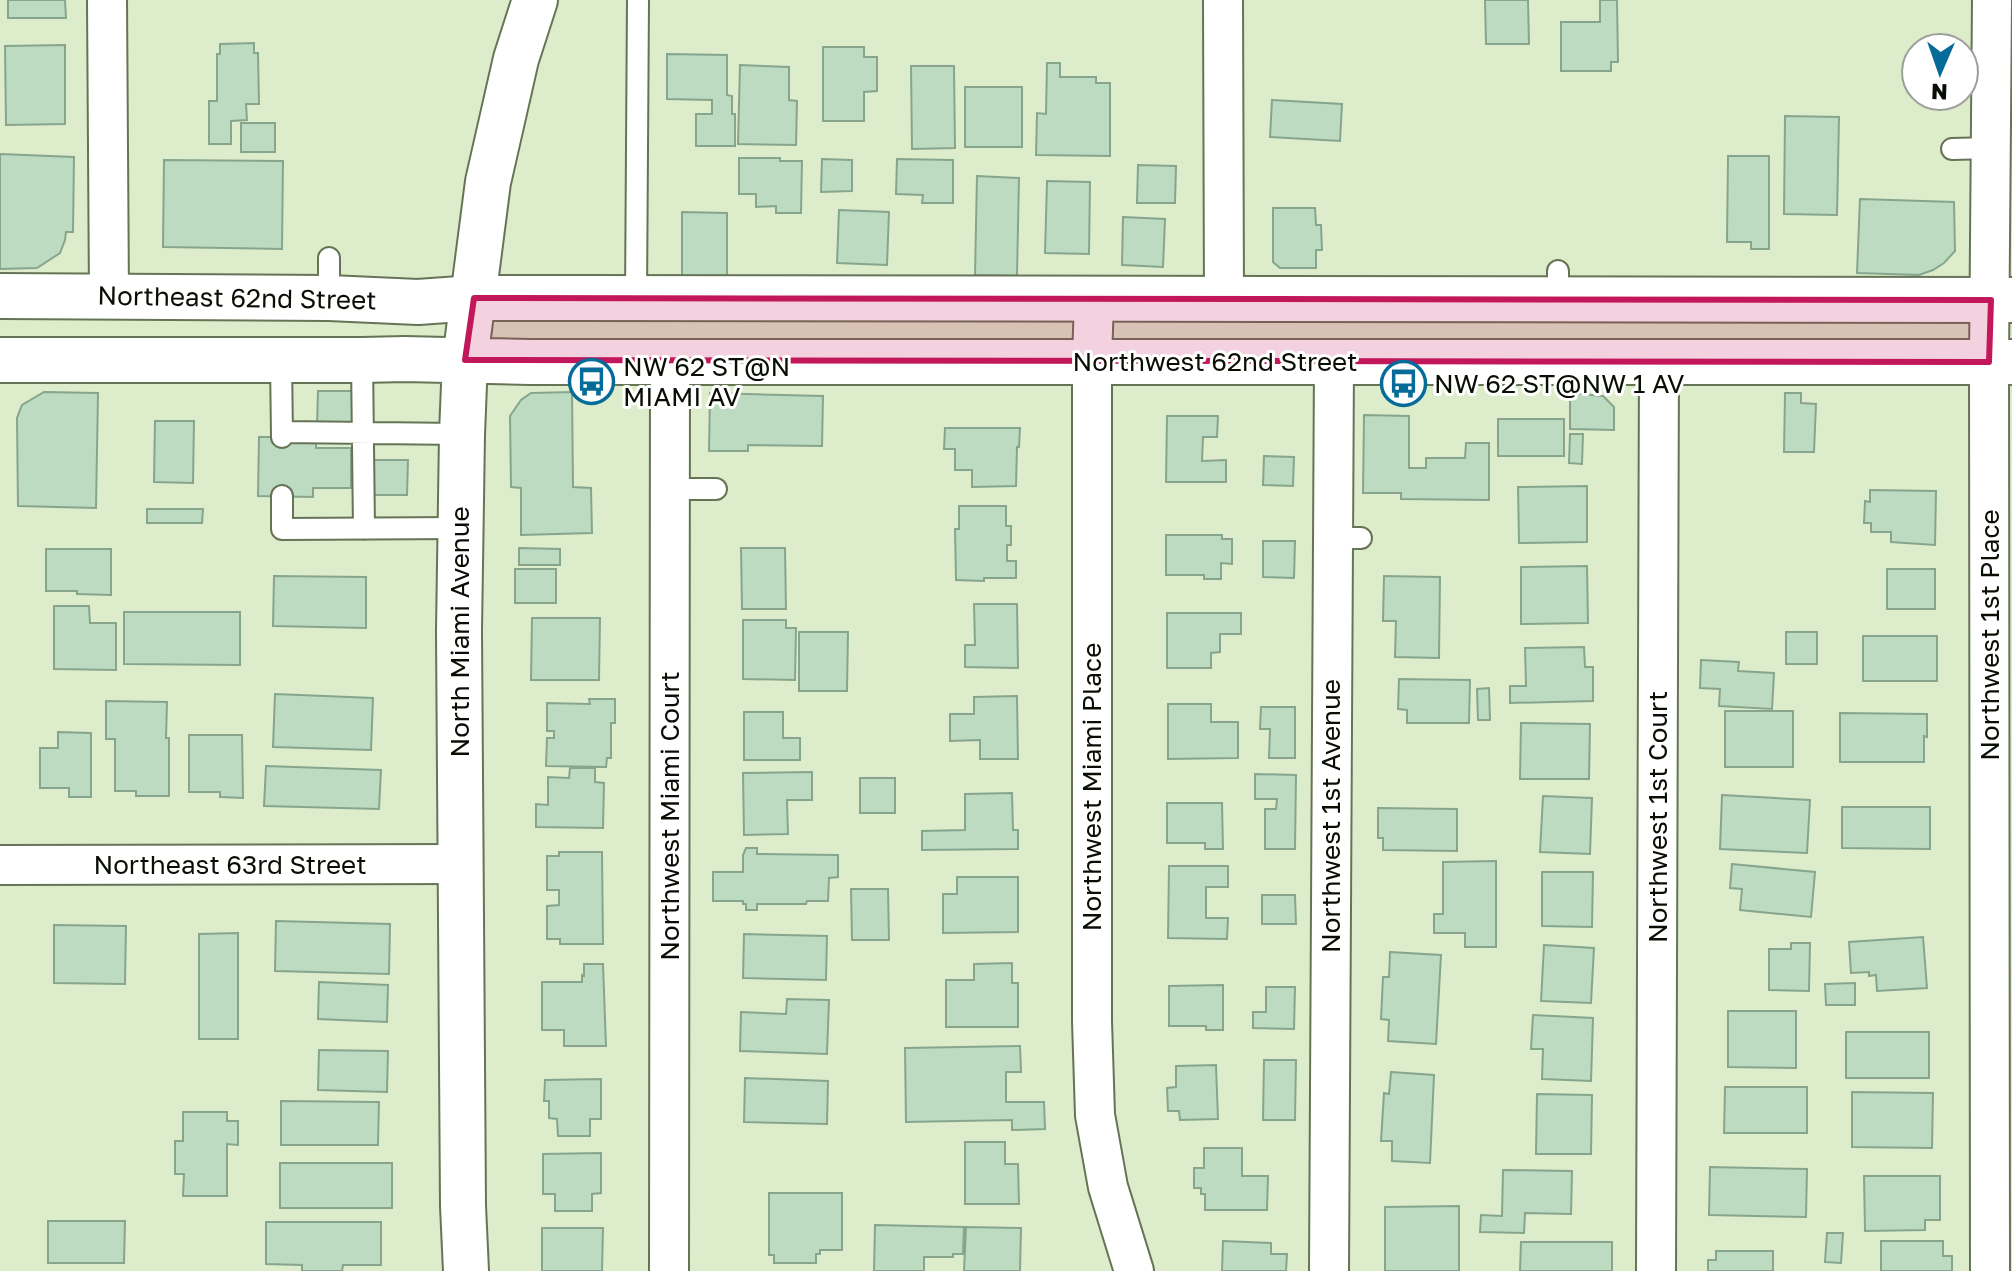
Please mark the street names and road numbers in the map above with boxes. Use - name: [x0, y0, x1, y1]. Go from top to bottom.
- street label: Northeast 62nd Street: [97, 280, 377, 315]
- street label: Northwest 62nd Street: [1073, 346, 1357, 377]
- street label: North Miami Avenue: [444, 506, 475, 758]
- street label: Northwest 1st Place: [1974, 509, 2005, 761]
- street label: Northwest Miami Place: [1076, 643, 1107, 931]
- street label: Northwest Miami Court: [654, 671, 685, 961]
- street label: Northwest 1st Avenue: [1315, 679, 1346, 953]
- street label: Northwest 1st Court: [1642, 691, 1673, 943]
- street label: Northeast 63rd Street: [93, 849, 367, 880]

